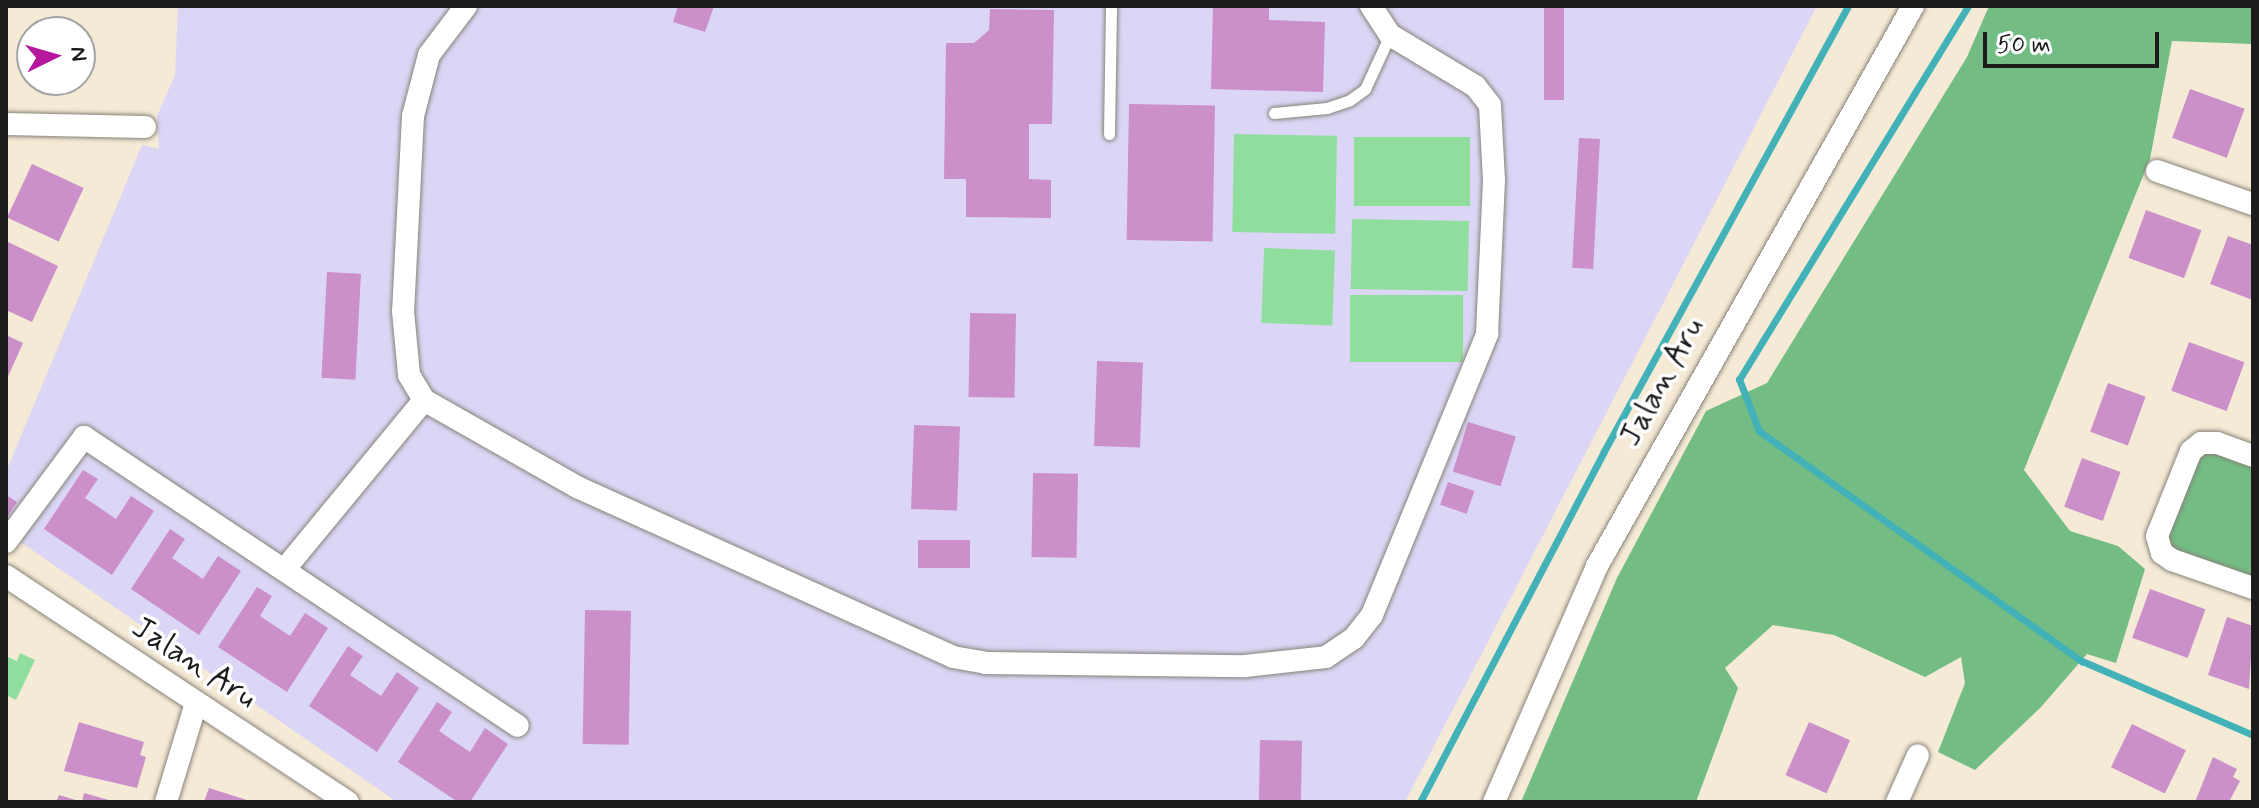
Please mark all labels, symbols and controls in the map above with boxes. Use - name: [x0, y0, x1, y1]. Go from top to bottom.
- north arrow: [16, 16, 96, 96]
- scale bar: [1987, 16, 2163, 66]
- text: 50 m: [1997, 30, 2051, 61]
- text: N: [63, 46, 93, 63]
- street label: Jalan Aru: [1612, 313, 1712, 451]
- street label: Jalan Aru: [126, 610, 262, 716]

